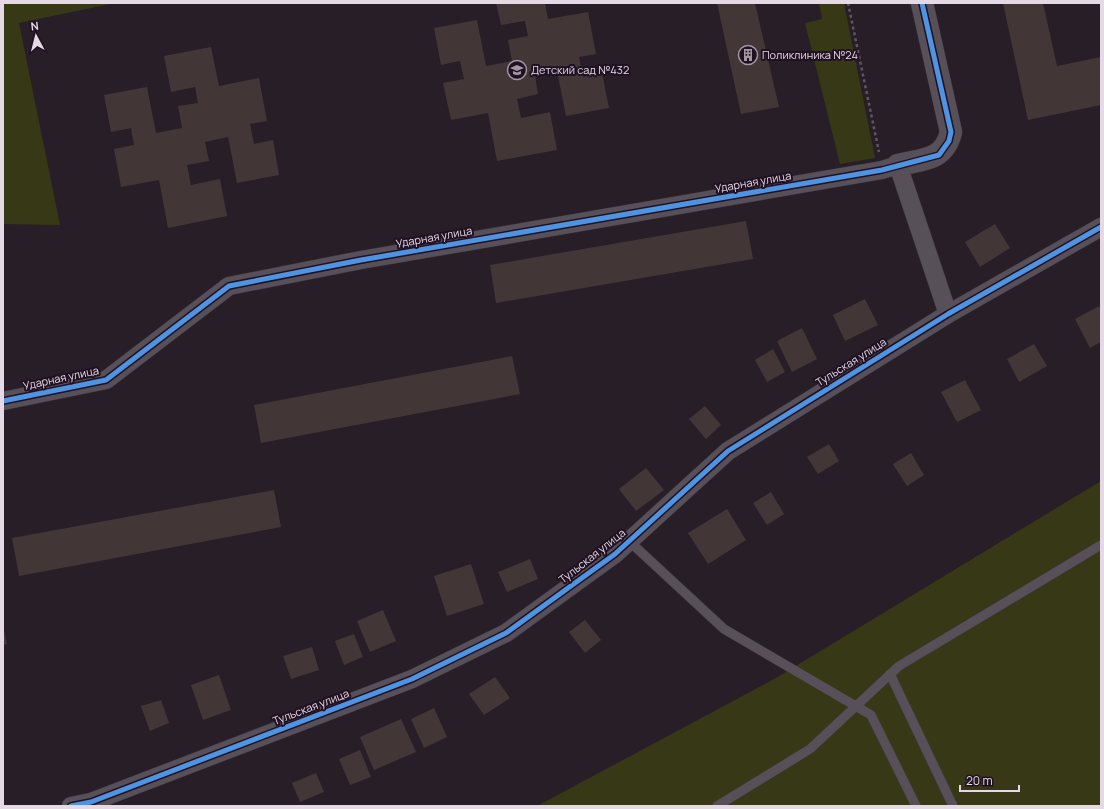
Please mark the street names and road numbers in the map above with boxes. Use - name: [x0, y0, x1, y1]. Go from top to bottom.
- street label: Ударная улица: [714, 167, 792, 196]
- street label: Ударная улица: [395, 222, 473, 251]
- street label: Тульская улица: [813, 334, 889, 389]
- street label: Ударная улица: [22, 362, 100, 393]
- street label: Тульская улица: [555, 525, 628, 586]
- street label: Тульская улица: [271, 685, 351, 728]

